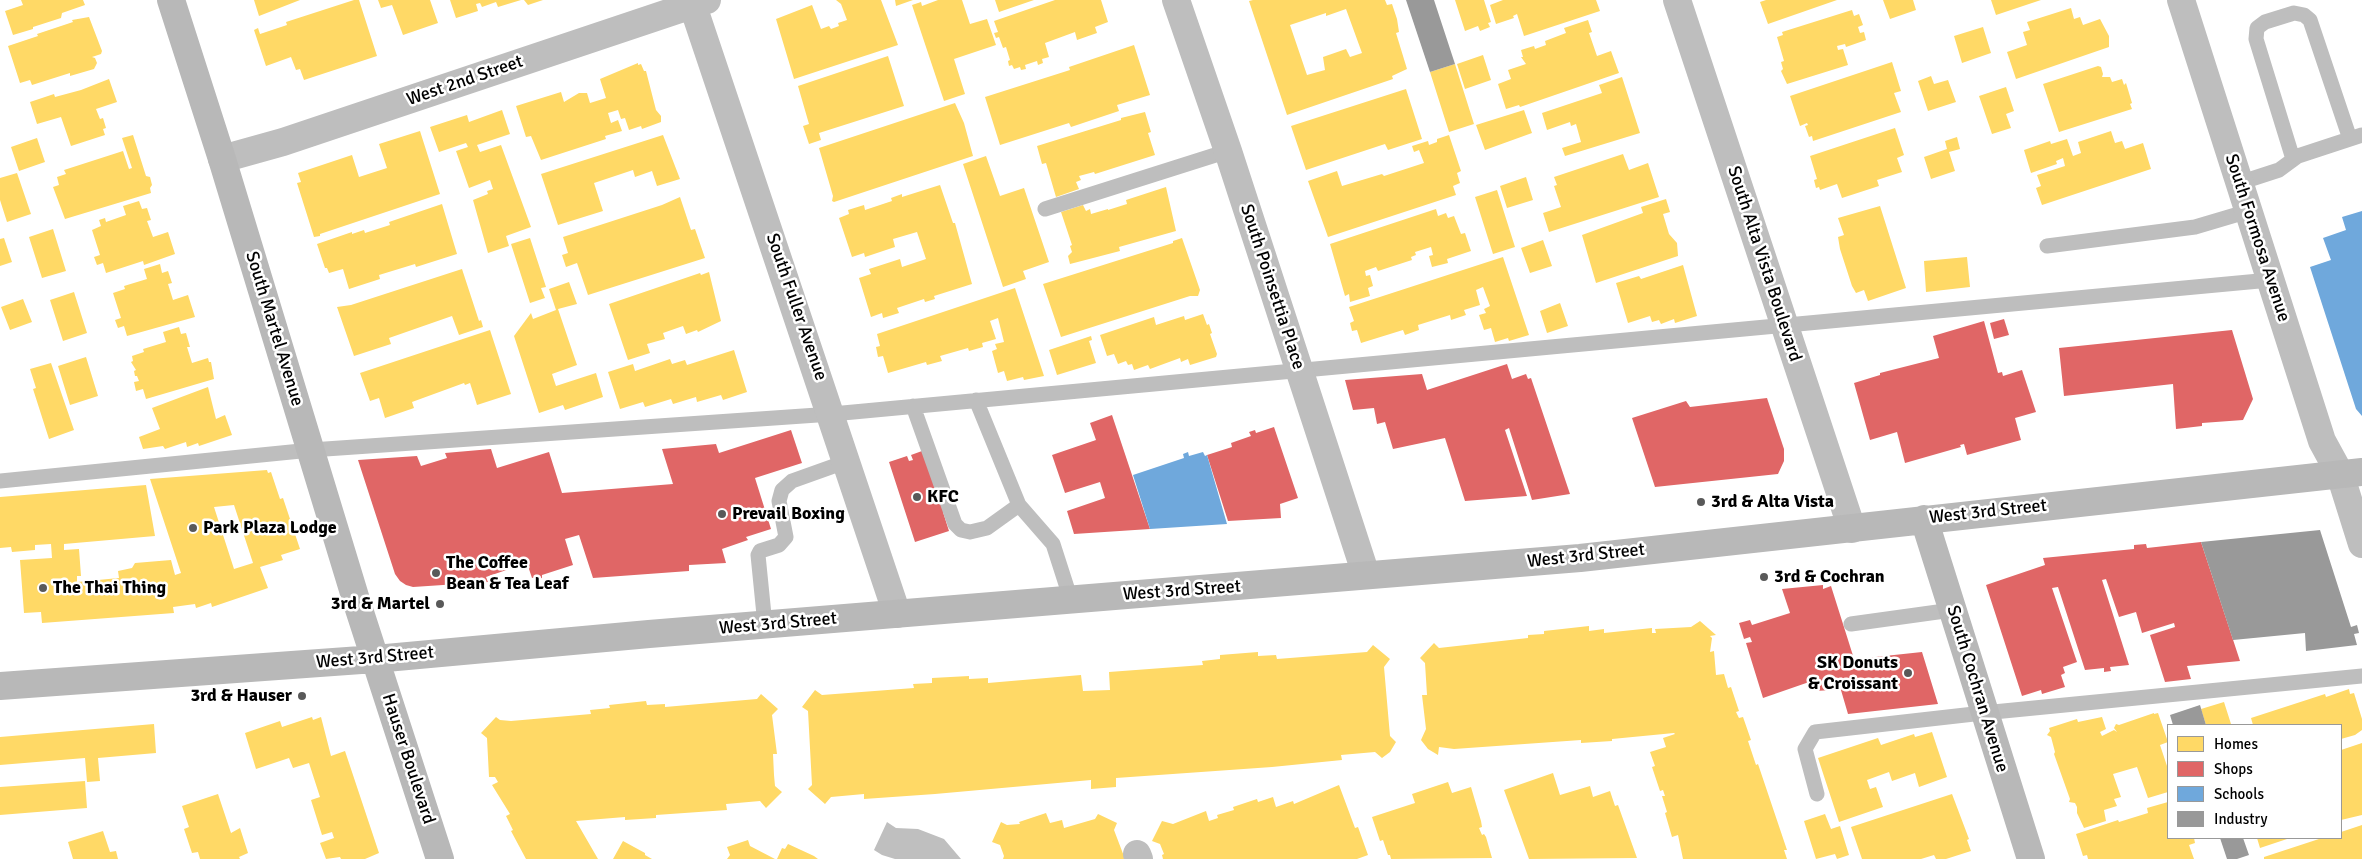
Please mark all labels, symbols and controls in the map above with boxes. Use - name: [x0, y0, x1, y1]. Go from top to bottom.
- street label: West 2nd Street: [404, 51, 526, 111]
- street label: South Formosa Avenue: [2220, 151, 2294, 325]
- street label: South Alta Vista Boulevard: [1722, 164, 1806, 364]
- street label: South Poinsettia Place: [1235, 202, 1309, 372]
- street label: South Fuller Avenue: [761, 231, 831, 383]
- street label: South Martel Avenue: [240, 249, 308, 409]
- place label: KFC: [927, 486, 959, 508]
- marker: KFC: [911, 491, 923, 503]
- place label: 3rd & Alta Vista: [1711, 491, 1834, 513]
- street label: West 3rd Street: [1928, 495, 2048, 529]
- marker: 3rd & Alta Vista: [1695, 496, 1707, 508]
- place label: Prevail Boxing: [732, 503, 845, 525]
- marker: Prevail Boxing: [716, 508, 728, 520]
- place label: Park Plaza Lodge: [203, 517, 337, 539]
- marker: Park Plaza Lodge: [187, 522, 199, 534]
- street label: West 3rd Street: [1526, 539, 1646, 573]
- place label: The Coffee Bean & Tea Leaf: [446, 552, 568, 594]
- place label: 3rd & Cochran: [1774, 566, 1885, 588]
- marker: The Coffee Bean & Tea Leaf: [430, 567, 442, 579]
- marker: 3rd & Cochran: [1758, 571, 1770, 583]
- street label: West 3rd Street: [1122, 576, 1242, 606]
- place label: The Thai Thing: [53, 577, 166, 599]
- marker: The Thai Thing: [37, 582, 49, 594]
- place label: 3rd & Martel: [331, 593, 430, 615]
- marker: 3rd & Martel: [434, 598, 446, 610]
- street label: South Cochran Avenue: [1941, 603, 2013, 775]
- street label: West 3rd Street: [718, 608, 838, 640]
- street label: West 3rd Street: [315, 642, 435, 674]
- place label: SK Donuts & Croissant: [1808, 652, 1898, 694]
- marker: SK Donuts & Croissant: [1902, 667, 1914, 679]
- place label: 3rd & Hauser: [190, 685, 292, 707]
- marker: 3rd & Hauser: [296, 690, 308, 702]
- street label: Hauser Boulevard: [377, 691, 439, 827]
- legend: [2167, 724, 2342, 839]
- text: Homes: [2214, 735, 2258, 753]
- text: Shops: [2214, 760, 2253, 778]
- text: Schools: [2214, 785, 2264, 803]
- text: Industry: [2214, 810, 2267, 828]

